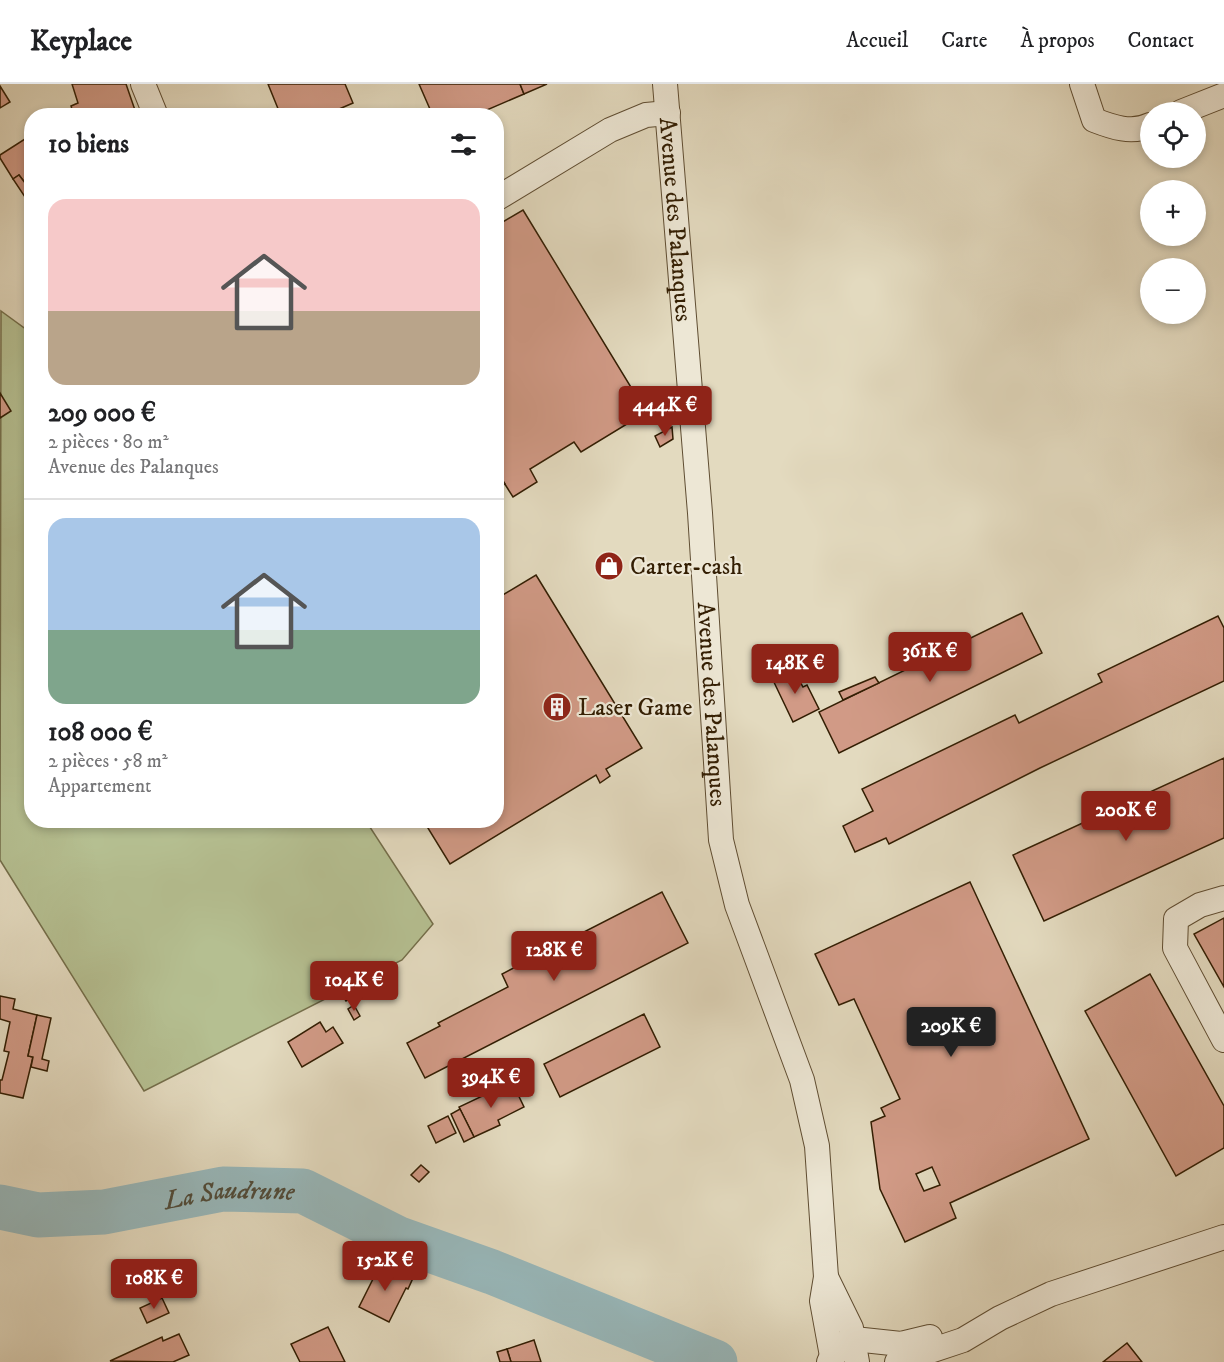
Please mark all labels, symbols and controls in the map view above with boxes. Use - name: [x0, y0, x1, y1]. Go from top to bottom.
- text: Keyplace: [30, 24, 132, 59]
- text: Accueil: [846, 28, 908, 54]
- text: Carte: [941, 28, 987, 54]
- text: À propos: [1020, 28, 1095, 54]
- text: Contact: [1128, 28, 1194, 54]
- map controls: [1140, 102, 1206, 324]
- button: locate: [1140, 102, 1206, 168]
- street label: Avenue des Palanques: [652, 116, 698, 323]
- text: 10 biens: [48, 128, 129, 161]
- icon: filters: [447, 128, 480, 161]
- button: +: [1140, 180, 1206, 246]
- icon: home: [210, 238, 318, 346]
- button: −: [1140, 258, 1206, 324]
- pin: 444K €: [616, 386, 714, 437]
- text: 444K €: [633, 393, 697, 418]
- text: 209 000 €: [48, 397, 156, 430]
- text: 2 pièces · 80 m²: [48, 430, 169, 455]
- text: Avenue des Palanques: [48, 455, 219, 480]
- shop icon: Carter-cash: [593, 550, 625, 582]
- place label: Carter-cash: [630, 552, 743, 582]
- icon: home: [210, 557, 318, 665]
- street label: Avenue des Palanques: [690, 601, 733, 807]
- pin: 361K €: [881, 632, 979, 683]
- text: 361K €: [902, 639, 958, 664]
- pin: 148K €: [746, 644, 844, 695]
- text: 148K €: [766, 651, 824, 676]
- building icon: Laser Game: [541, 691, 573, 723]
- place label: Laser Game: [578, 693, 692, 723]
- text: 108 000 €: [48, 716, 153, 749]
- text: 2 pièces · 58 m²: [48, 749, 168, 774]
- text: Appartement: [48, 774, 151, 799]
- pin: 200K €: [1077, 791, 1175, 842]
- text: 200K €: [1095, 798, 1157, 823]
- pin: 128K €: [505, 931, 603, 982]
- text: 128K €: [525, 938, 583, 963]
- pin: 104K €: [305, 961, 403, 1012]
- text: 104K €: [324, 968, 384, 993]
- pin: 209K €: [902, 1007, 1000, 1058]
- text: 209K €: [921, 1014, 981, 1039]
- pin: 394K €: [442, 1058, 540, 1109]
- text: 394K €: [461, 1065, 521, 1090]
- water label: La Saudrune: [159, 1174, 296, 1218]
- pin: 152K €: [336, 1241, 434, 1292]
- text: 152K €: [356, 1248, 414, 1273]
- pin: 108K €: [105, 1259, 203, 1310]
- text: 108K €: [125, 1266, 183, 1291]

